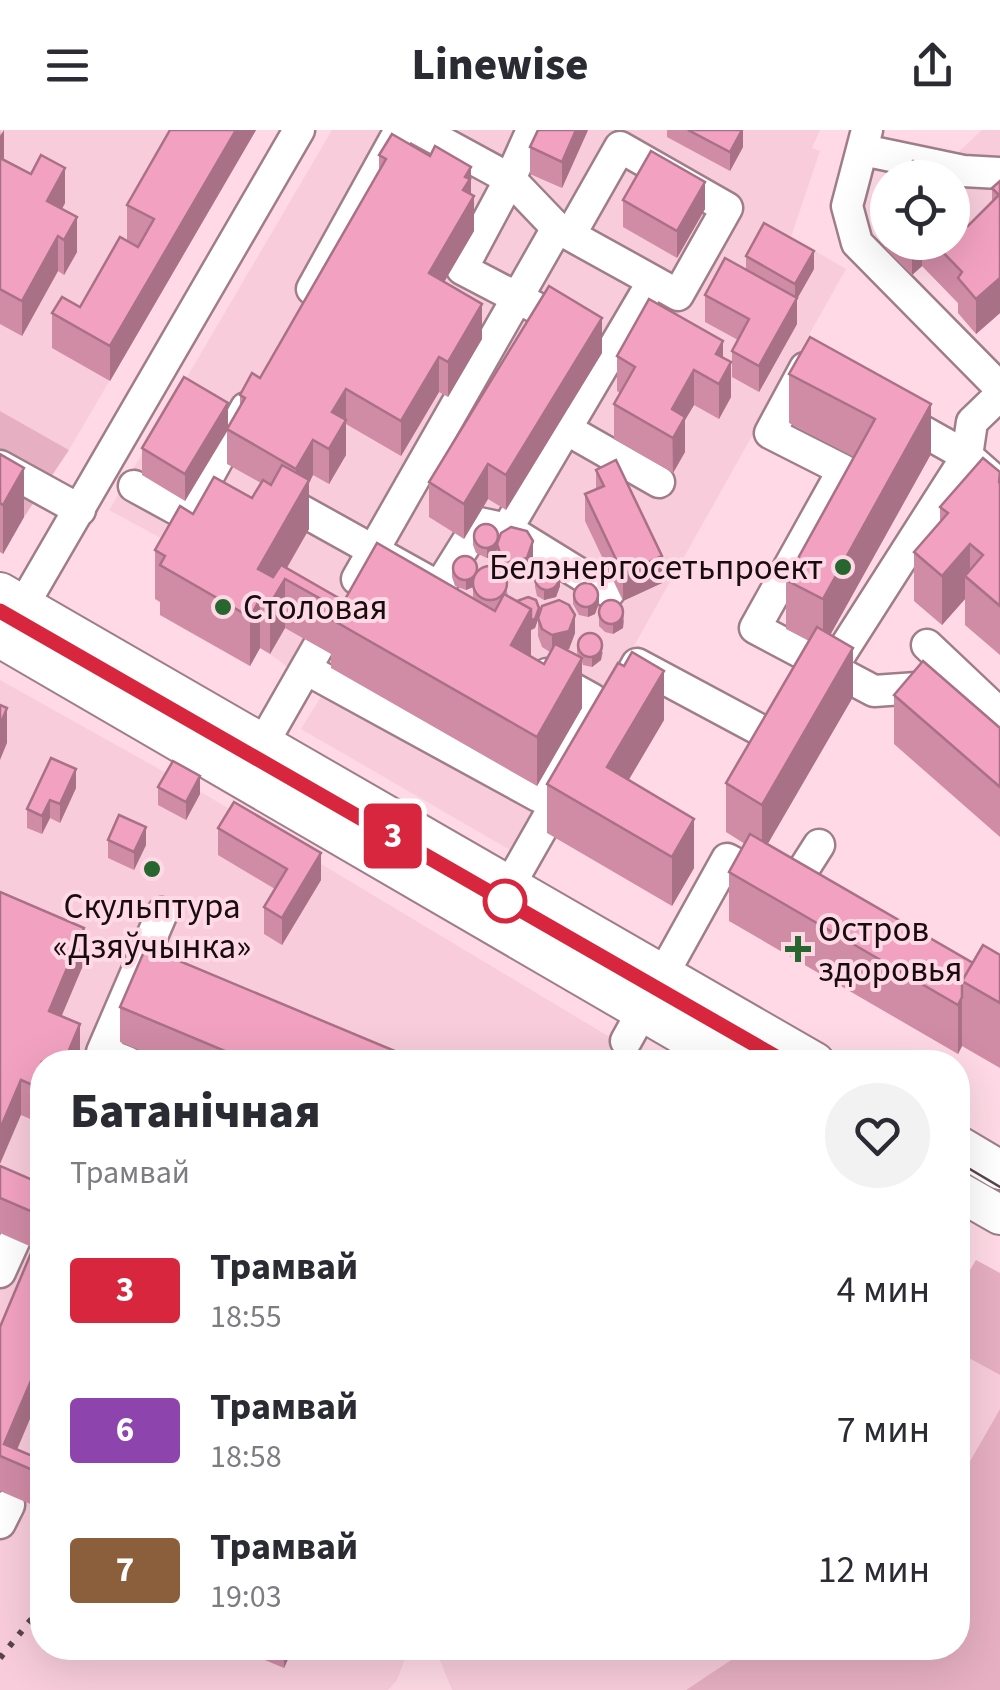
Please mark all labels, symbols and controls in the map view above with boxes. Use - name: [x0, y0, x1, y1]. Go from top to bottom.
- text: Linewise: [411, 33, 589, 97]
- icon: menu: [40, 38, 95, 93]
- icon: share: [905, 38, 960, 93]
- map controls: [870, 160, 970, 260]
- button: locate: [870, 160, 970, 260]
- place label: Белэнергосетьпроект: [489, 543, 823, 593]
- marker: Белэнергосетьпроект: [832, 556, 854, 578]
- place label: Столовая: [243, 583, 388, 633]
- marker: Столовая: [212, 596, 234, 618]
- line badge: 3: [360, 804, 426, 868]
- text: 3: [384, 811, 402, 861]
- marker: Скульптура «Дзяўчынка»: [141, 858, 163, 880]
- unlabelled marker: [484, 880, 526, 922]
- place label: Скульптура «Дзяўчынка»: [53, 882, 251, 972]
- place label: Остров здоровья: [818, 905, 963, 995]
- marker: Остров здоровья: [787, 938, 809, 960]
- text: Батанічная: [70, 1078, 321, 1146]
- button: heart: [825, 1083, 930, 1188]
- text: Трамвай: [70, 1150, 190, 1196]
- text: Трамвай: [210, 1240, 358, 1294]
- text: 4 мин: [837, 1263, 930, 1317]
- text: 3: [116, 1265, 134, 1315]
- text: 18:55: [210, 1294, 282, 1340]
- text: Трамвай: [210, 1380, 358, 1434]
- text: 7 мин: [837, 1403, 930, 1457]
- text: 6: [116, 1405, 134, 1455]
- text: 18:58: [210, 1434, 282, 1480]
- text: Трамвай: [210, 1520, 358, 1574]
- text: 12 мин: [818, 1543, 930, 1597]
- text: 7: [116, 1545, 134, 1595]
- text: 19:03: [210, 1574, 282, 1620]

